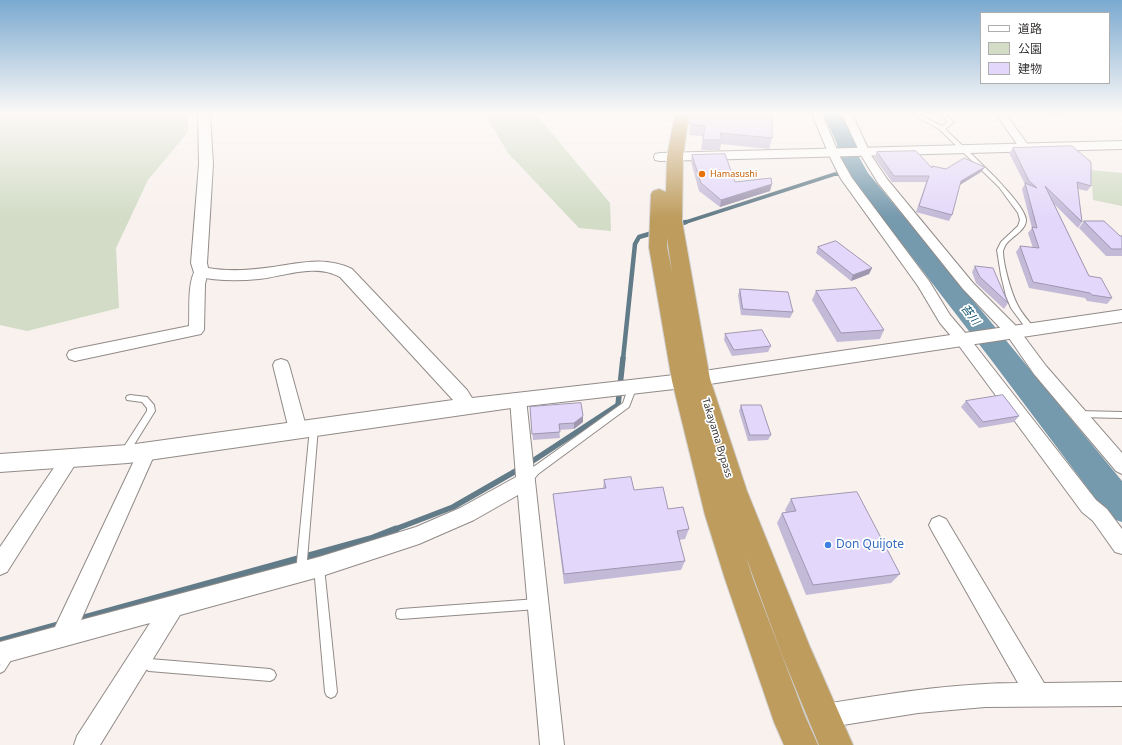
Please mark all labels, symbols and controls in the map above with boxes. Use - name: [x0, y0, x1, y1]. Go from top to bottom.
- legend: [980, 12, 1110, 84]
- text: 道路: [1018, 20, 1042, 37]
- text: 公園: [1018, 40, 1042, 57]
- text: 建物: [1018, 60, 1042, 77]
- marker: Hamasushi: [697, 169, 707, 179]
- place label: Hamasushi: [710, 169, 757, 179]
- water label: 苔川: [958, 302, 982, 328]
- street label: Takayama Bypass: [699, 397, 735, 479]
- place label: Don Quijote: [836, 538, 904, 552]
- marker: Don Quijote: [823, 540, 833, 550]

